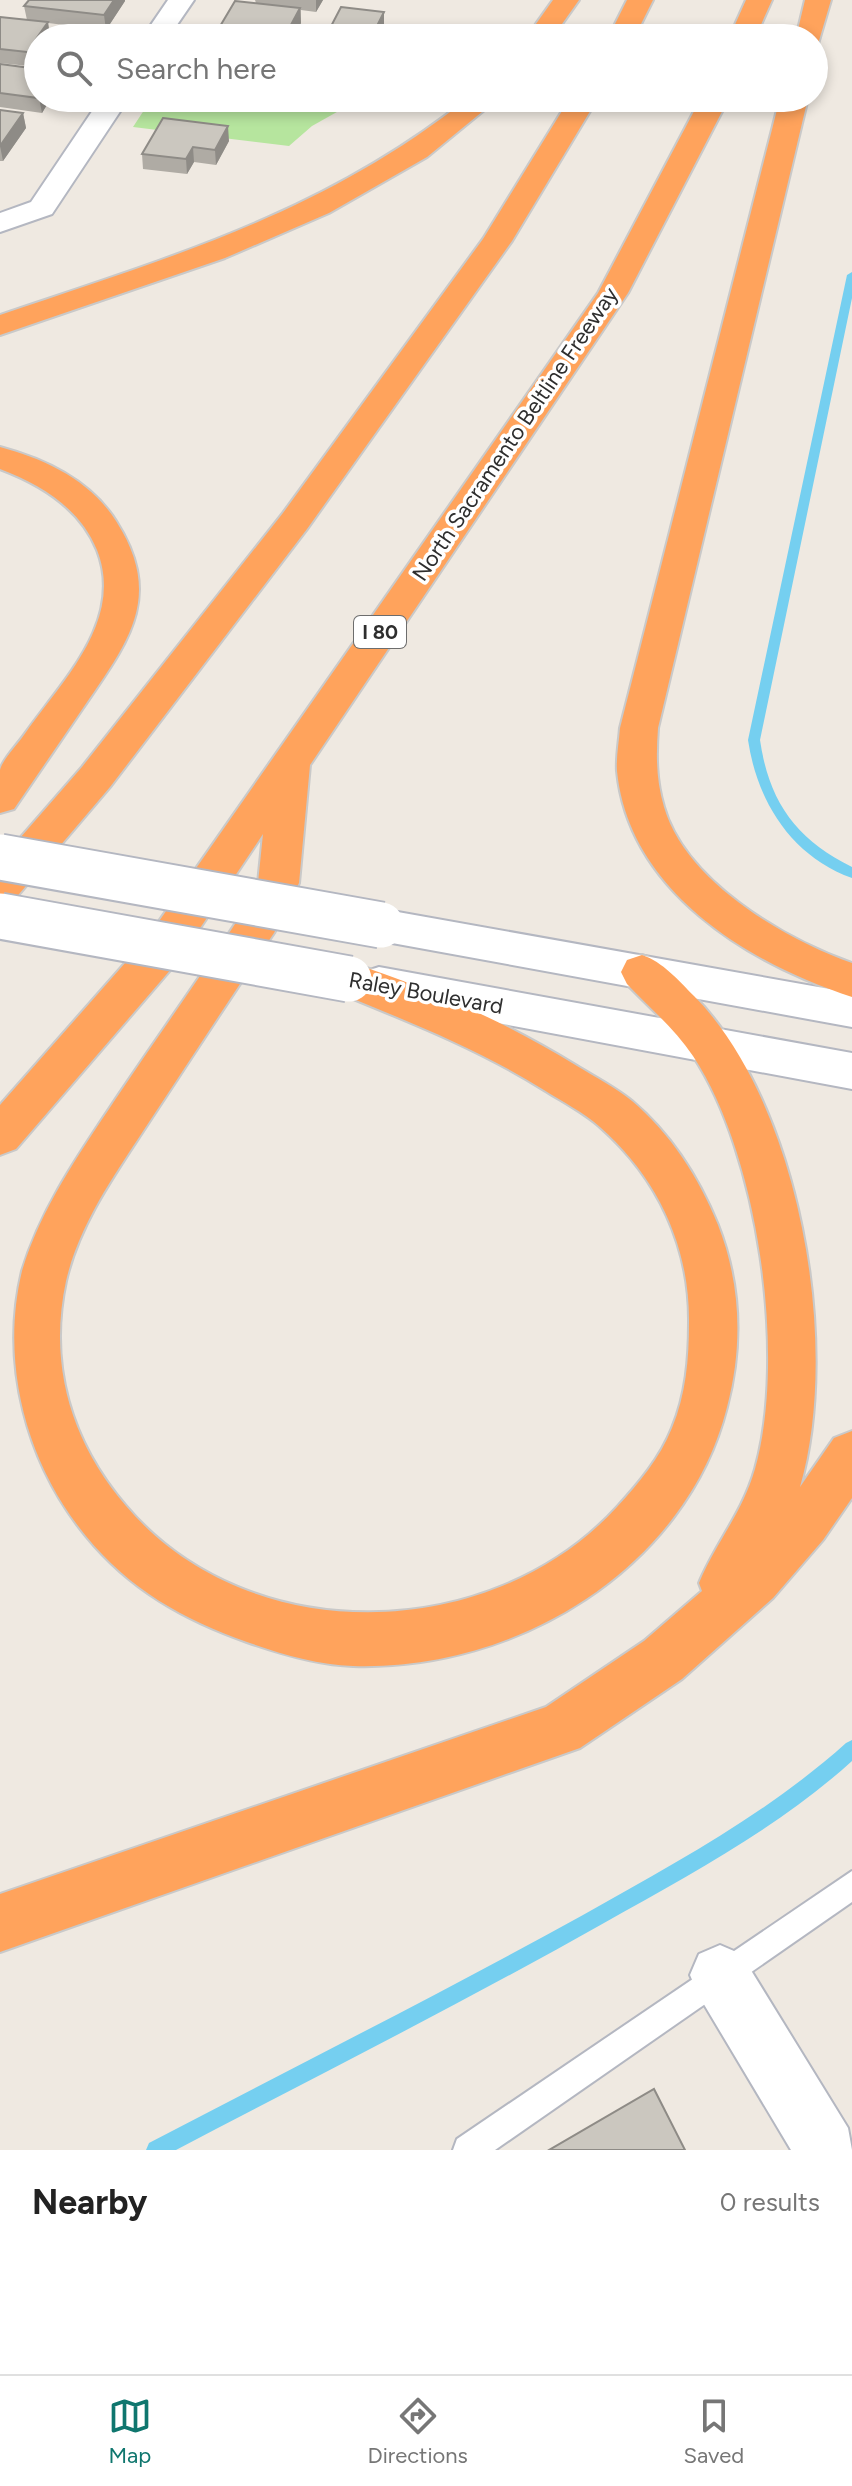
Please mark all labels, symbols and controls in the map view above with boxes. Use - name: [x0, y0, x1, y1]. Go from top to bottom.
- search box: [24, 24, 828, 112]
- icon: search: [52, 46, 96, 90]
- text: Search here: [116, 50, 276, 87]
- street label: North Sacramento Beltline Freeway: [406, 282, 624, 586]
- road number: I 80: [354, 616, 406, 648]
- street label: Raley Boulevard: [347, 966, 505, 1020]
- text: Nearby: [32, 2182, 147, 2223]
- text: 0 results: [720, 2186, 820, 2218]
- tab: Map: [108, 2394, 152, 2469]
- tab: Directions: [368, 2394, 468, 2469]
- tab: Saved: [683, 2394, 744, 2469]

